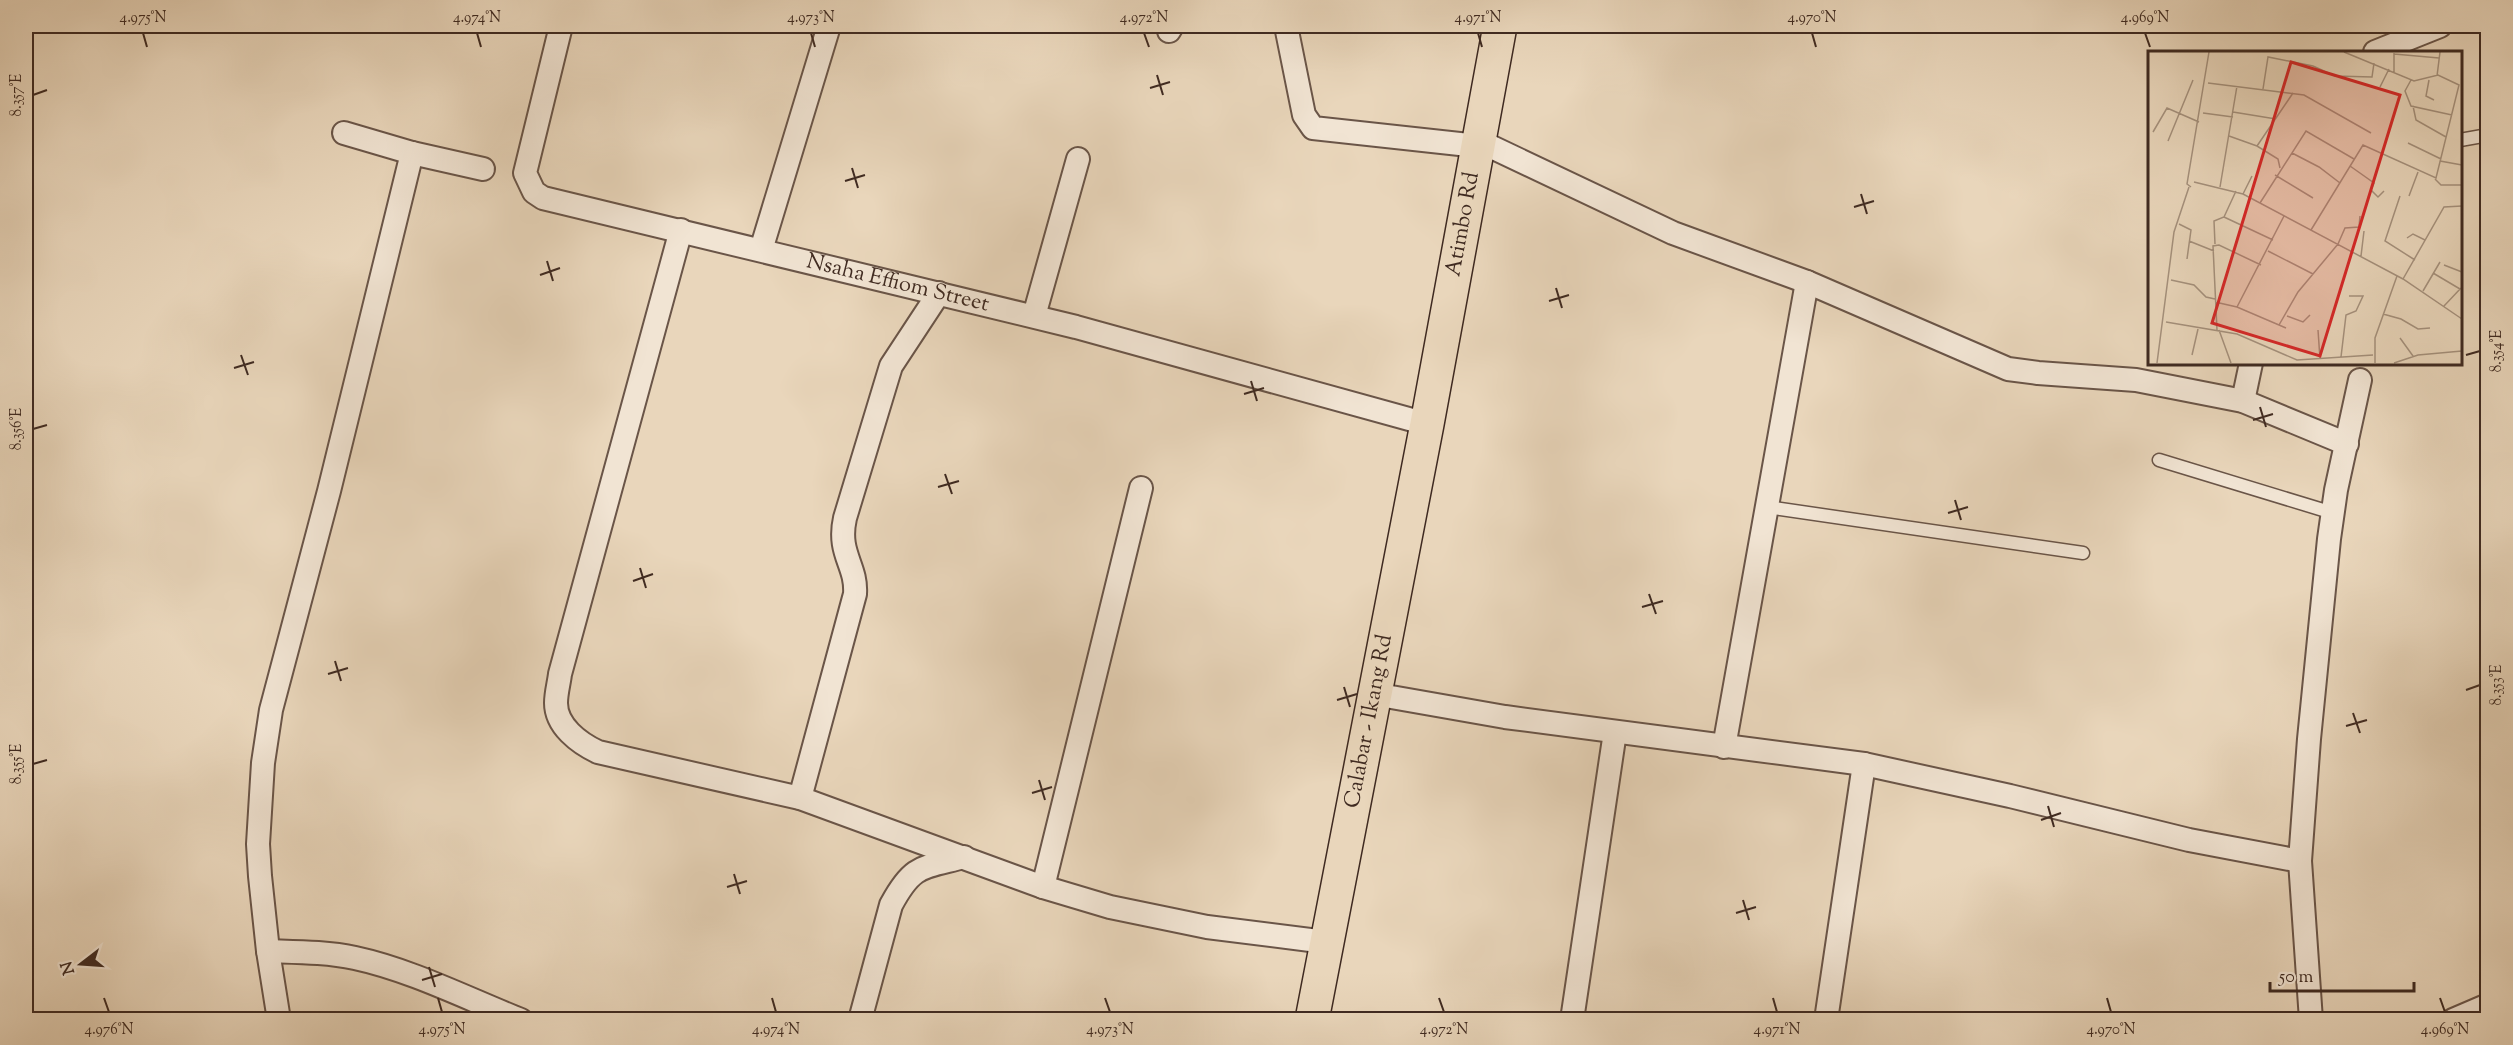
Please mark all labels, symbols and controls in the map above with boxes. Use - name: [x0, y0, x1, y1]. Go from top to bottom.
- text: 4.975°N: [120, 8, 166, 29]
- text: 4.974°N: [453, 8, 501, 29]
- text: 4.973°N: [787, 8, 835, 29]
- text: 4.972°N: [1120, 8, 1168, 29]
- text: 4.971°N: [1455, 8, 1501, 29]
- text: 4.970°N: [1787, 8, 1837, 29]
- text: 4.969°N: [2121, 8, 2169, 29]
- inset map: [2148, 51, 2462, 364]
- text: 8.357°E: [7, 74, 28, 116]
- street label: Atimbo Rd: [1438, 169, 1489, 279]
- street label: Nsaha Effiom Street: [803, 246, 993, 321]
- text: 8.354°E: [2487, 330, 2508, 372]
- text: 8.356°E: [7, 408, 28, 450]
- street label: Calabar - Ikang Rd: [1337, 632, 1402, 811]
- text: 8.353°E: [2487, 664, 2508, 706]
- text: 8.355°E: [7, 744, 28, 784]
- north arrow: [51, 934, 111, 994]
- scale bar: [2270, 955, 2414, 993]
- text: N: [56, 958, 82, 977]
- text: 50 m: [2278, 965, 2314, 991]
- text: 4.976°N: [84, 1020, 134, 1041]
- text: 4.975°N: [419, 1020, 465, 1041]
- text: 4.974°N: [752, 1020, 800, 1041]
- text: 4.973°N: [1086, 1020, 1134, 1041]
- text: 4.972°N: [1420, 1020, 1468, 1041]
- text: 4.971°N: [1754, 1020, 1800, 1041]
- text: 4.970°N: [2086, 1020, 2136, 1041]
- text: 4.969°N: [2421, 1020, 2469, 1041]

